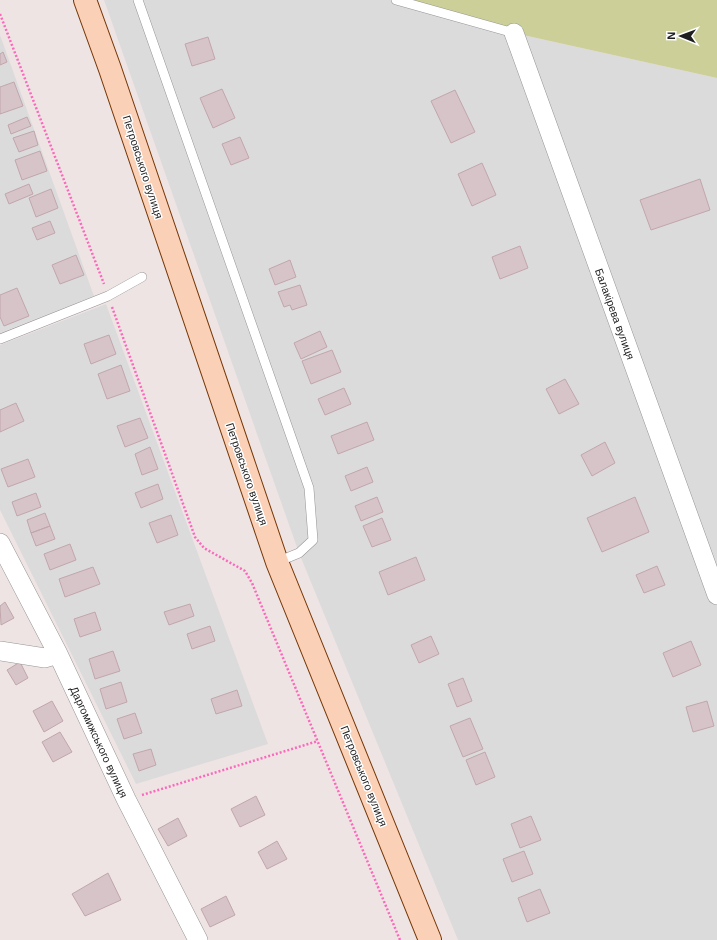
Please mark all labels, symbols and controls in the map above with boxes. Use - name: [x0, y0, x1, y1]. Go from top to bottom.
- north arrow: [661, 16, 701, 56]
- text: N: [665, 32, 677, 40]
- street label: Петровського вулиця: [121, 114, 165, 220]
- street label: Балакірева вулиця: [593, 267, 637, 361]
- street label: Петровського вулиця: [224, 421, 270, 527]
- street label: Даргомижського вулиця: [68, 684, 130, 800]
- street label: Петровського вулиця: [338, 724, 390, 828]

